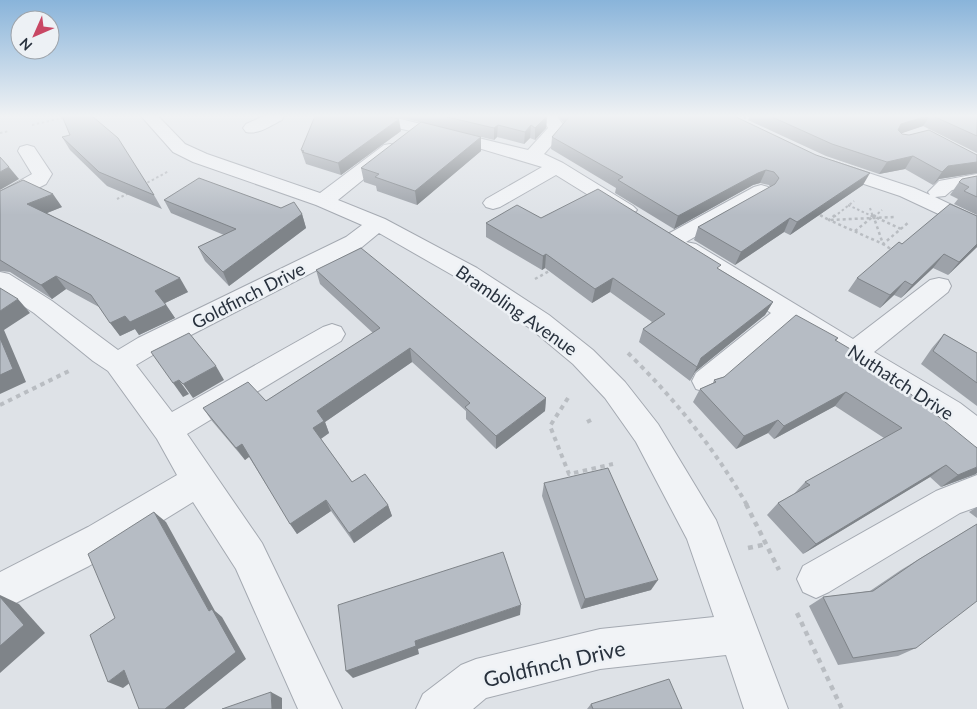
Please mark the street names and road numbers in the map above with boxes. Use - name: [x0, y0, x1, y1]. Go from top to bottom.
- street label: Goldfinch Drive: [188, 257, 308, 333]
- street label: Brambling Avenue: [452, 260, 582, 360]
- street label: Nuthatch Drive: [844, 340, 958, 424]
- street label: Goldfinch Drive: [481, 635, 627, 691]

